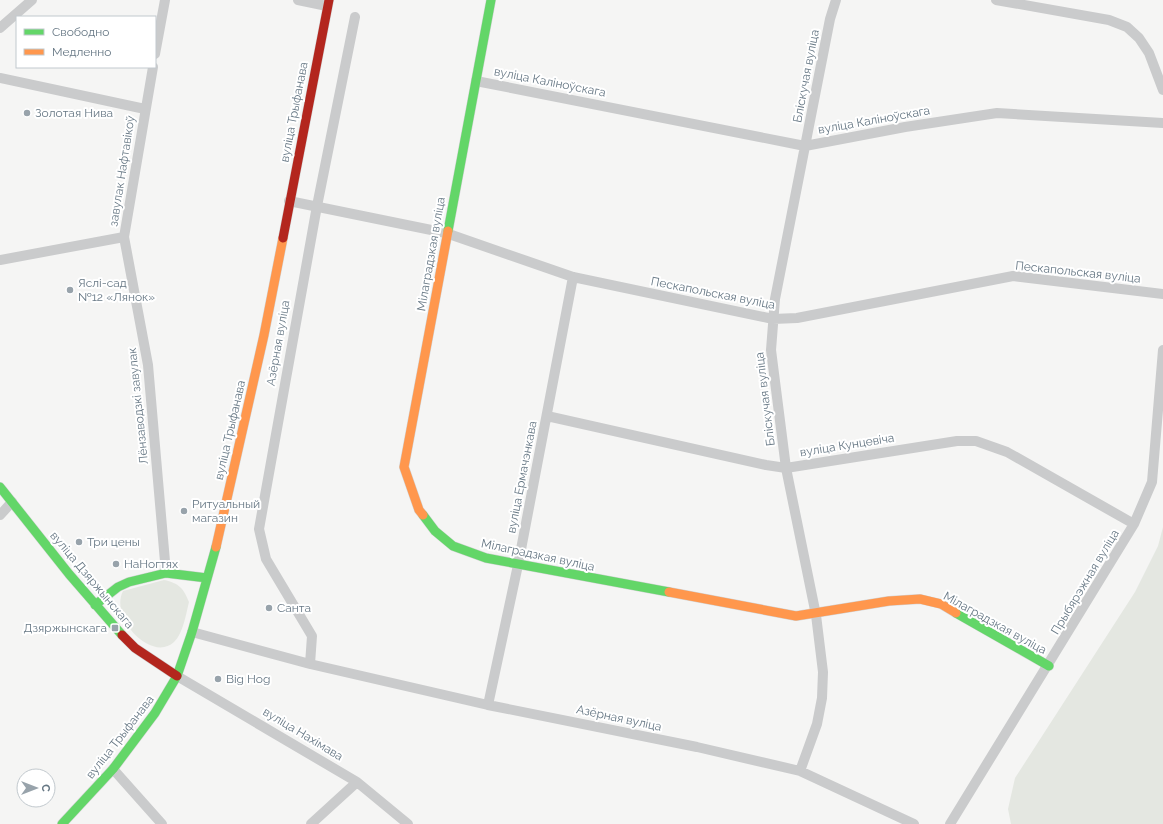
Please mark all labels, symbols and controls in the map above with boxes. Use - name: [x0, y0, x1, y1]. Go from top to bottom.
- legend: [16, 16, 156, 68]
- text: Свободно: [52, 25, 109, 39]
- street label: Бліскучая вуліца: [790, 28, 822, 124]
- text: Медленно: [52, 45, 111, 59]
- street label: вуліца Трыфанава: [277, 61, 311, 163]
- street label: вуліца Каліноўскага: [493, 64, 607, 100]
- street label: вуліца Каліноўскага: [817, 103, 931, 137]
- place label: Золотая Нива: [35, 106, 113, 120]
- marker: Золотая Нива: [22, 108, 32, 118]
- street label: завулак Нафтавікоў: [106, 114, 138, 227]
- street label: Мілаградзкая вуліца: [414, 196, 448, 312]
- street label: Пескапольская вуліца: [1015, 258, 1141, 286]
- street label: Пескапольская вуліца: [650, 274, 776, 312]
- place label: Яслі-сад №12 «Лянок»: [78, 276, 155, 304]
- marker: Яслі-сад №12 «Лянок»: [65, 285, 75, 295]
- street label: Азёрная вуліца: [264, 299, 292, 387]
- street label: Лёнзаводзкі завулак: [125, 347, 151, 465]
- street label: Бліскучая вуліца: [752, 351, 778, 447]
- street label: вуліца Трыфанава: [212, 379, 248, 481]
- street label: вуліца Ермачэнкава: [504, 420, 540, 534]
- street label: вуліца Кунцевіча: [799, 431, 895, 459]
- place label: Ритуальный магазин: [192, 497, 260, 525]
- marker: Ритуальный магазин: [179, 506, 189, 516]
- street label: Прыбярэжная вуліца: [1048, 527, 1122, 637]
- street label: вуліца Дзяржынскага: [47, 528, 137, 632]
- place label: Три цены: [87, 535, 140, 549]
- street label: Мілаградзкая вуліца: [480, 536, 596, 574]
- marker: Три цены: [74, 537, 84, 547]
- place label: НаНогтях: [124, 557, 178, 571]
- marker: НаНогтях: [111, 559, 121, 569]
- street label: Мілаградзкая вуліца: [941, 589, 1049, 657]
- place label: Санта: [277, 601, 311, 615]
- marker: Санта: [264, 603, 274, 613]
- place label: Дзяржынскага: [24, 621, 107, 635]
- marker: Дзяржынскага: [110, 623, 120, 633]
- place label: Big Hog: [226, 672, 270, 686]
- marker: Big Hog: [213, 674, 223, 684]
- street label: вуліца Трыфанава: [83, 693, 157, 781]
- street label: Азёрная вуліца: [575, 702, 663, 734]
- street label: вуліца Нахімава: [260, 705, 346, 763]
- north arrow: [16, 768, 56, 808]
- text: С: [39, 784, 52, 792]

